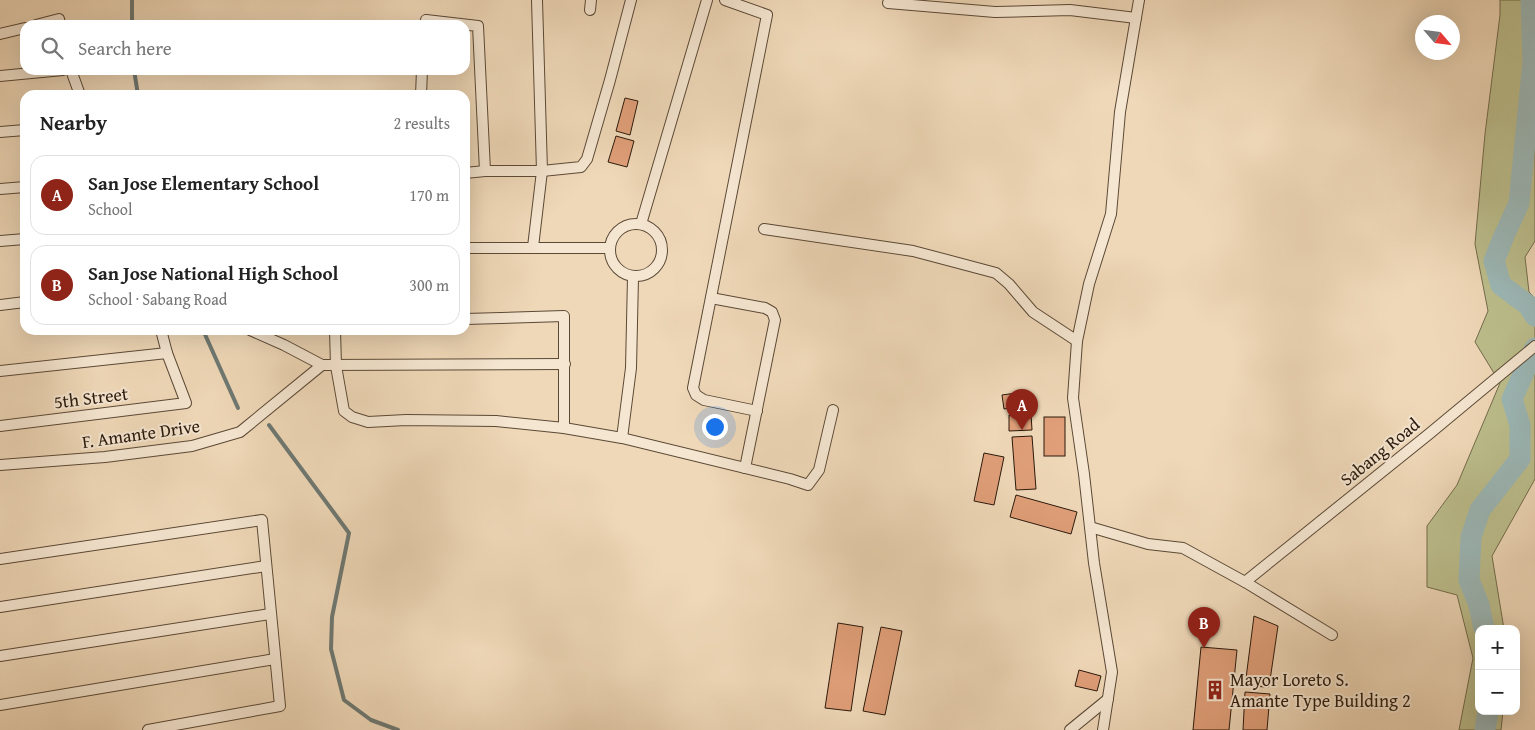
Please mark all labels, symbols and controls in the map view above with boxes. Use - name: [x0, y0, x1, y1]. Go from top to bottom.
- north arrow: [1415, 15, 1460, 60]
- search box: [20, 20, 470, 75]
- icon: search: [38, 34, 66, 62]
- text: Search here: [78, 34, 172, 62]
- text: Nearby: [40, 107, 107, 138]
- text: 2 results: [393, 111, 450, 135]
- text: San Jose Elementary School: [88, 169, 319, 197]
- text: A: [52, 183, 62, 207]
- text: 170 m: [409, 183, 449, 207]
- text: School: [88, 197, 132, 221]
- text: San Jose National High School: [88, 259, 338, 287]
- text: B: [52, 273, 62, 297]
- text: 300 m: [409, 273, 449, 297]
- text: School · Sabang Road: [88, 287, 227, 311]
- street label: 5th Street: [52, 379, 130, 415]
- pin: A: [1006, 389, 1038, 430]
- street label: Sabang Road: [1334, 411, 1426, 492]
- street label: F. Amante Drive: [80, 412, 202, 455]
- your location: [702, 414, 728, 440]
- pin: B: [1188, 607, 1220, 648]
- map controls: [1475, 625, 1520, 715]
- button: +: [1475, 625, 1520, 670]
- place label: Mayor Loreto S. Amante Type Building 2: [1230, 666, 1411, 714]
- button: −: [1475, 670, 1520, 715]
- building icon: Mayor Loreto S. Amante Type Building 2: [1204, 679, 1226, 701]

